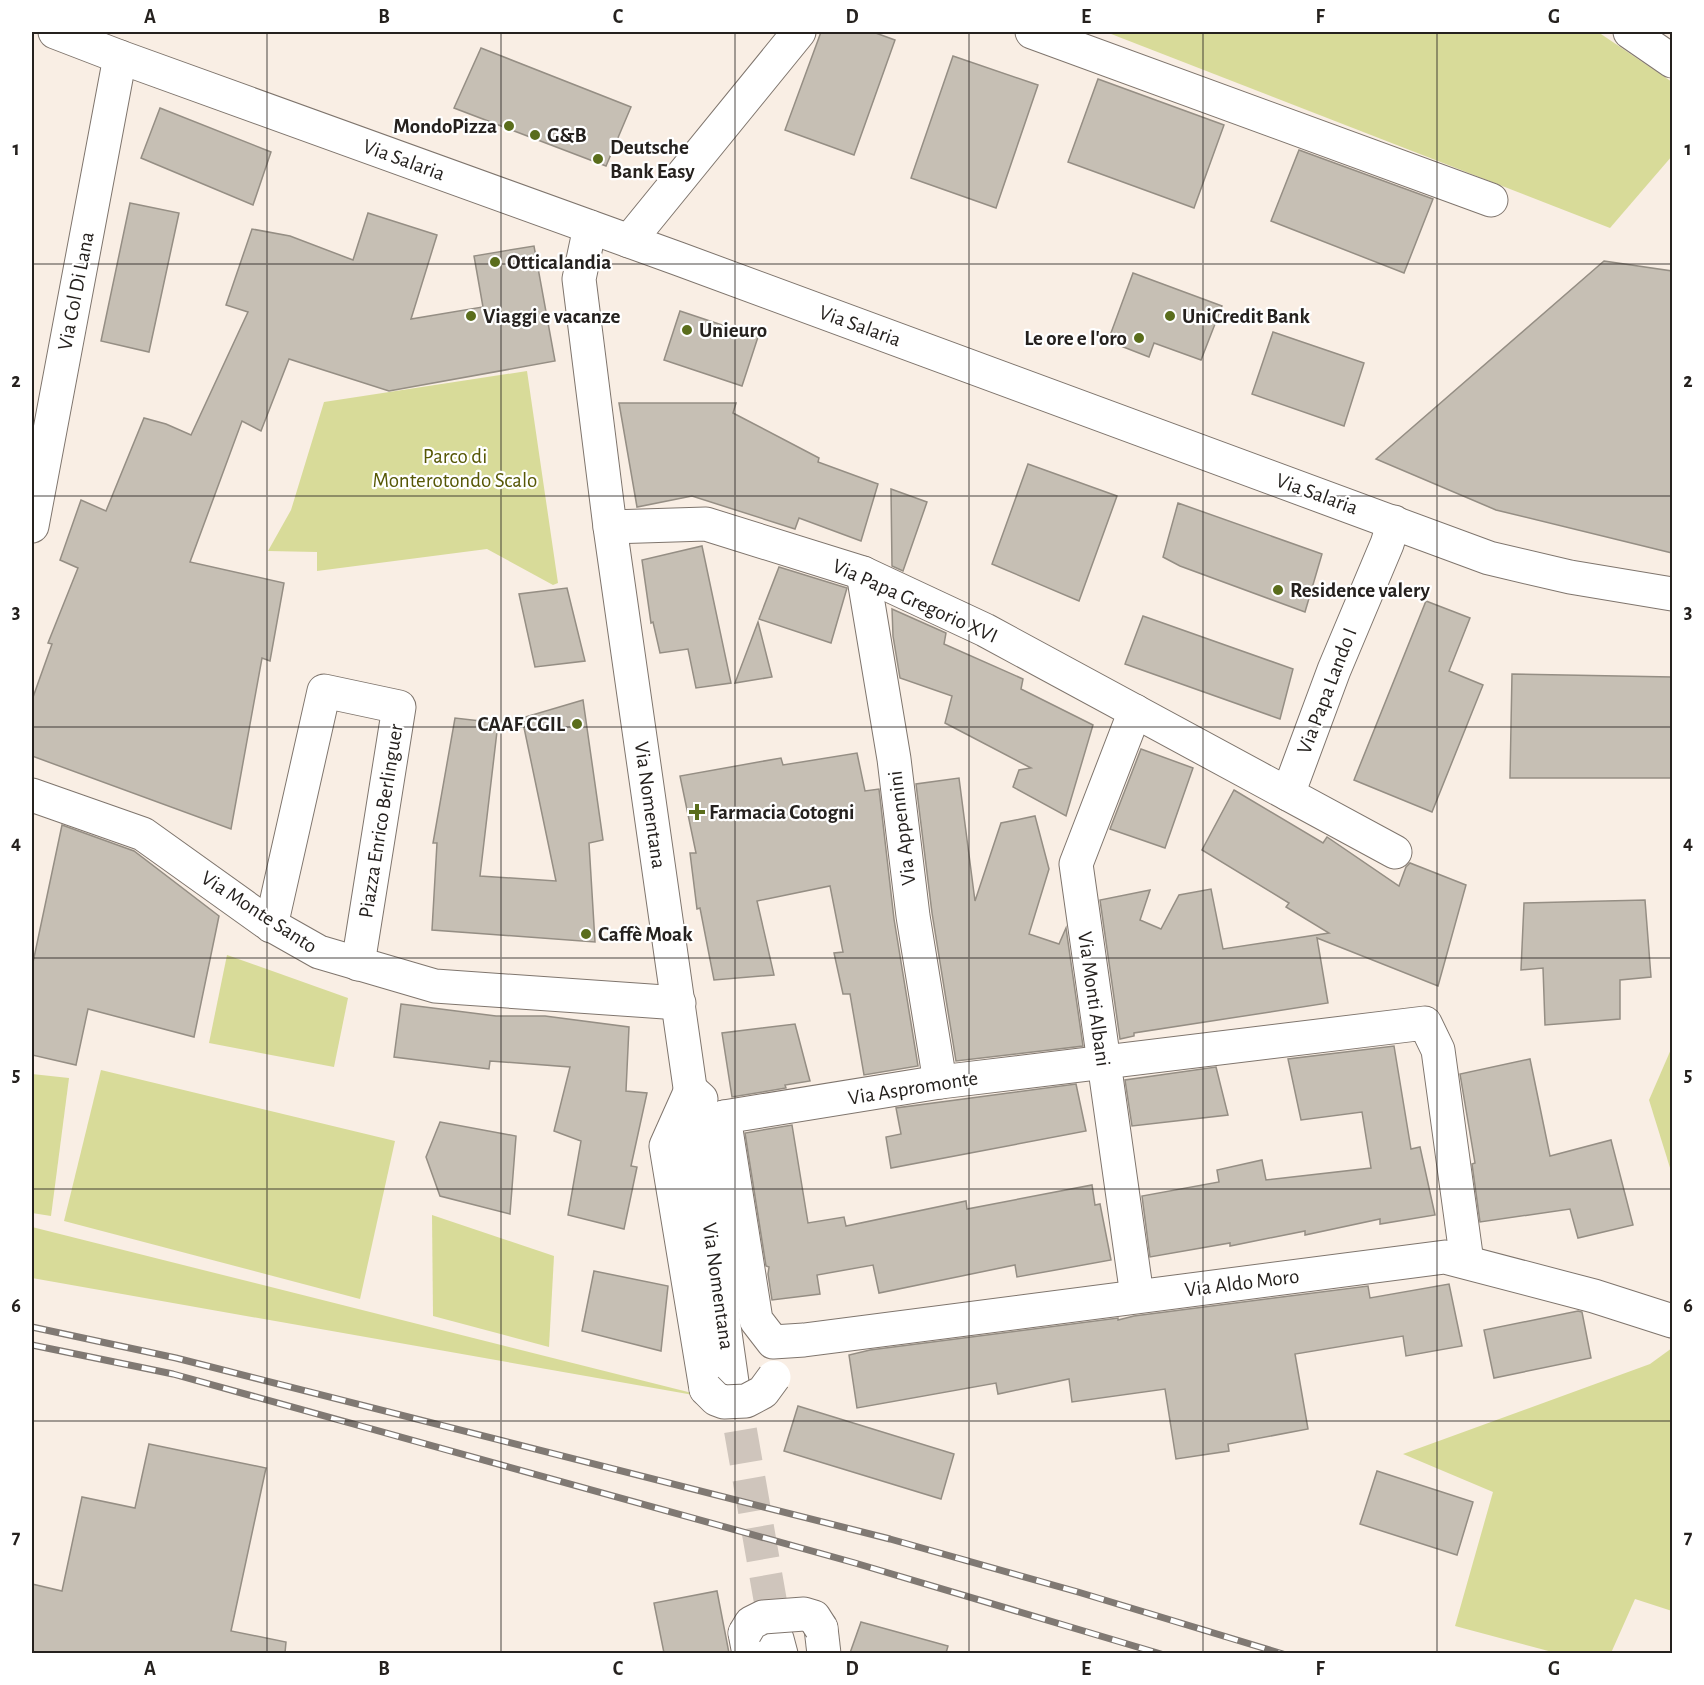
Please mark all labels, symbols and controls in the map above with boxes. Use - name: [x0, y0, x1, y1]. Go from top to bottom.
- text: A: [144, 7, 156, 27]
- text: B: [378, 7, 390, 27]
- text: C: [613, 7, 624, 27]
- text: D: [845, 7, 859, 27]
- text: E: [1081, 7, 1091, 27]
- text: F: [1315, 7, 1325, 27]
- text: G: [1548, 7, 1560, 27]
- place label: MondoPizza: [393, 116, 497, 137]
- marker: MondoPizza: [502, 119, 516, 133]
- place label: G&B: [547, 125, 587, 146]
- marker: G&B: [528, 128, 542, 142]
- street label: Via Salaria: [360, 136, 448, 185]
- place label: Deutsche Bank Easy: [610, 137, 695, 182]
- text: 1: [12, 139, 20, 159]
- text: 1: [1684, 139, 1692, 159]
- marker: Deutsche Bank Easy: [591, 152, 605, 166]
- street label: Via Col Di Lana: [54, 230, 98, 352]
- place label: Otticalandia: [507, 252, 611, 273]
- marker: Otticalandia: [488, 255, 502, 269]
- street label: Via Salaria: [816, 302, 904, 351]
- place label: Viaggi e vacanze: [483, 306, 621, 327]
- place label: UniCredit Bank: [1182, 306, 1310, 327]
- marker: Viaggi e vacanze: [464, 309, 478, 323]
- marker: UniCredit Bank: [1163, 309, 1177, 323]
- place label: Unieuro: [699, 320, 767, 341]
- marker: Unieuro: [680, 323, 694, 337]
- place label: Le ore e l'oro: [1024, 328, 1127, 349]
- marker: Le ore e l'oro: [1132, 331, 1146, 345]
- text: 2: [11, 371, 21, 391]
- text: 2: [1683, 371, 1693, 391]
- park label: Parco di Monterotondo Scalo: [373, 446, 537, 491]
- street label: Via Salaria: [1273, 470, 1361, 519]
- street label: Via Papa Gregorio XVI: [829, 555, 1001, 647]
- place label: Residence valery: [1290, 580, 1430, 601]
- marker: Residence valery: [1271, 583, 1285, 597]
- text: 3: [12, 602, 20, 622]
- text: 3: [1684, 602, 1692, 622]
- street label: Via Papa Lando I: [1293, 625, 1361, 757]
- place label: CAAF CGIL: [478, 714, 566, 735]
- marker: CAAF CGIL: [570, 717, 584, 731]
- street label: Piazza Enrico Berlinguer: [355, 722, 407, 920]
- street label: Via Nomentana: [631, 740, 669, 870]
- street label: Via Appennini: [885, 769, 919, 887]
- place label: Farmacia Cotogni: [709, 802, 855, 823]
- marker: Farmacia Cotogni: [690, 805, 704, 819]
- text: 4: [11, 833, 21, 853]
- text: 4: [1683, 833, 1693, 853]
- street label: Via Monte Santo: [197, 867, 321, 957]
- place label: Caffè Moak: [598, 924, 693, 945]
- marker: Caffè Moak: [579, 927, 593, 941]
- street label: Via Monti Albani: [1074, 930, 1114, 1068]
- text: 5: [12, 1065, 20, 1085]
- text: 5: [1684, 1065, 1692, 1085]
- street label: Via Aspromonte: [847, 1067, 979, 1109]
- street label: Via Nomentana: [699, 1221, 737, 1351]
- street label: Via Aldo Moro: [1183, 1266, 1301, 1300]
- text: 6: [11, 1296, 21, 1316]
- text: 6: [1683, 1296, 1693, 1316]
- text: 7: [12, 1527, 21, 1547]
- text: 7: [1684, 1527, 1693, 1547]
- text: A: [144, 1659, 156, 1679]
- text: B: [378, 1659, 390, 1679]
- text: C: [613, 1659, 624, 1679]
- text: D: [845, 1659, 859, 1679]
- text: E: [1081, 1659, 1091, 1679]
- text: F: [1315, 1659, 1325, 1679]
- text: G: [1548, 1659, 1560, 1679]

